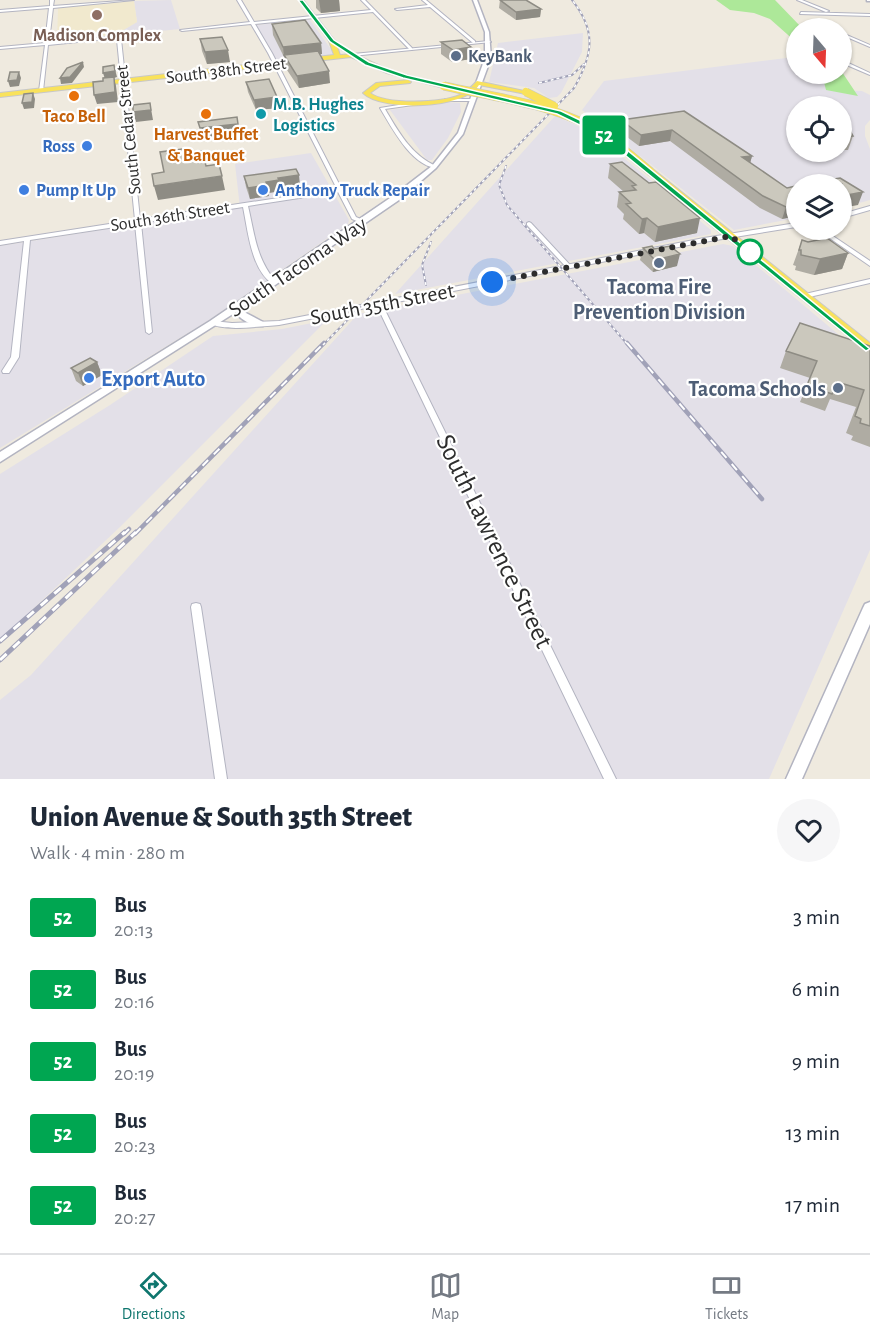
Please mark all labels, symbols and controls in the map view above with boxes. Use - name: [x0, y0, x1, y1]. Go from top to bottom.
- marker: Madison Complex: [90, 8, 104, 22]
- north arrow: [786, 18, 852, 84]
- map controls: [786, 18, 852, 240]
- place label: Madison Complex: [33, 27, 162, 45]
- place label: KeyBank: [468, 48, 532, 66]
- marker: KeyBank: [449, 49, 463, 63]
- street label: South 38th Street: [165, 55, 287, 87]
- street label: South Cedar Street: [113, 64, 145, 196]
- marker: Taco Bell: [67, 89, 81, 103]
- place label: M.B. Hughes Logistics: [273, 96, 364, 135]
- button: locate: [786, 96, 852, 162]
- marker: Harvest Buffet & Banquet: [199, 107, 213, 121]
- marker: M.B. Hughes Logistics: [254, 107, 268, 121]
- place label: Taco Bell: [42, 108, 106, 126]
- line badge: 52: [577, 116, 631, 154]
- text: 52: [595, 125, 613, 146]
- place label: Harvest Buffet & Banquet: [154, 126, 258, 165]
- place label: Ross: [42, 138, 75, 156]
- marker: Ross: [80, 139, 94, 153]
- button: layers: [786, 174, 852, 240]
- place label: Pump It Up: [36, 182, 116, 200]
- place label: Anthony Truck Repair: [275, 182, 430, 200]
- marker: Pump It Up: [17, 183, 31, 197]
- marker: Anthony Truck Repair: [256, 183, 270, 197]
- street label: South 36th Street: [109, 199, 231, 235]
- street label: South Tacoma Way: [224, 212, 371, 321]
- unlabelled marker: [737, 239, 763, 265]
- marker: Tacoma Fire Prevention Division: [652, 256, 666, 270]
- your location: [477, 267, 507, 297]
- place label: Tacoma Fire Prevention Division: [573, 276, 745, 323]
- street label: South 35th Street: [308, 279, 456, 329]
- place label: Export Auto: [101, 368, 206, 390]
- marker: Export Auto: [82, 371, 96, 385]
- place label: Tacoma Schools: [688, 378, 826, 400]
- marker: Tacoma Schools: [831, 381, 845, 395]
- street label: South Lawrence Street: [431, 430, 558, 653]
- button: heart: [777, 799, 840, 862]
- text: Union Avenue & South 35th Street: [30, 804, 412, 832]
- text: Walk · 4 min · 280 m: [30, 843, 185, 863]
- text: Bus: [114, 894, 147, 916]
- text: 3 min: [793, 906, 840, 928]
- text: 52: [54, 907, 72, 928]
- text: 20:13: [114, 920, 153, 940]
- text: Bus: [114, 966, 147, 988]
- text: 6 min: [792, 978, 840, 1000]
- text: 52: [54, 979, 72, 1000]
- text: 20:16: [114, 992, 155, 1012]
- text: Bus: [114, 1038, 147, 1060]
- text: 9 min: [792, 1050, 840, 1072]
- text: 52: [54, 1051, 72, 1072]
- text: 20:19: [114, 1064, 155, 1084]
- text: Bus: [114, 1110, 147, 1132]
- text: 13 min: [785, 1122, 840, 1144]
- text: 52: [54, 1123, 72, 1144]
- text: 20:23: [114, 1136, 156, 1156]
- text: Bus: [114, 1182, 147, 1204]
- text: 17 min: [785, 1194, 840, 1216]
- text: 52: [54, 1195, 72, 1216]
- text: 20:27: [114, 1208, 156, 1228]
- tab: Directions: [122, 1269, 185, 1324]
- tab: Map: [429, 1269, 462, 1324]
- tab: Tickets: [705, 1269, 748, 1324]

